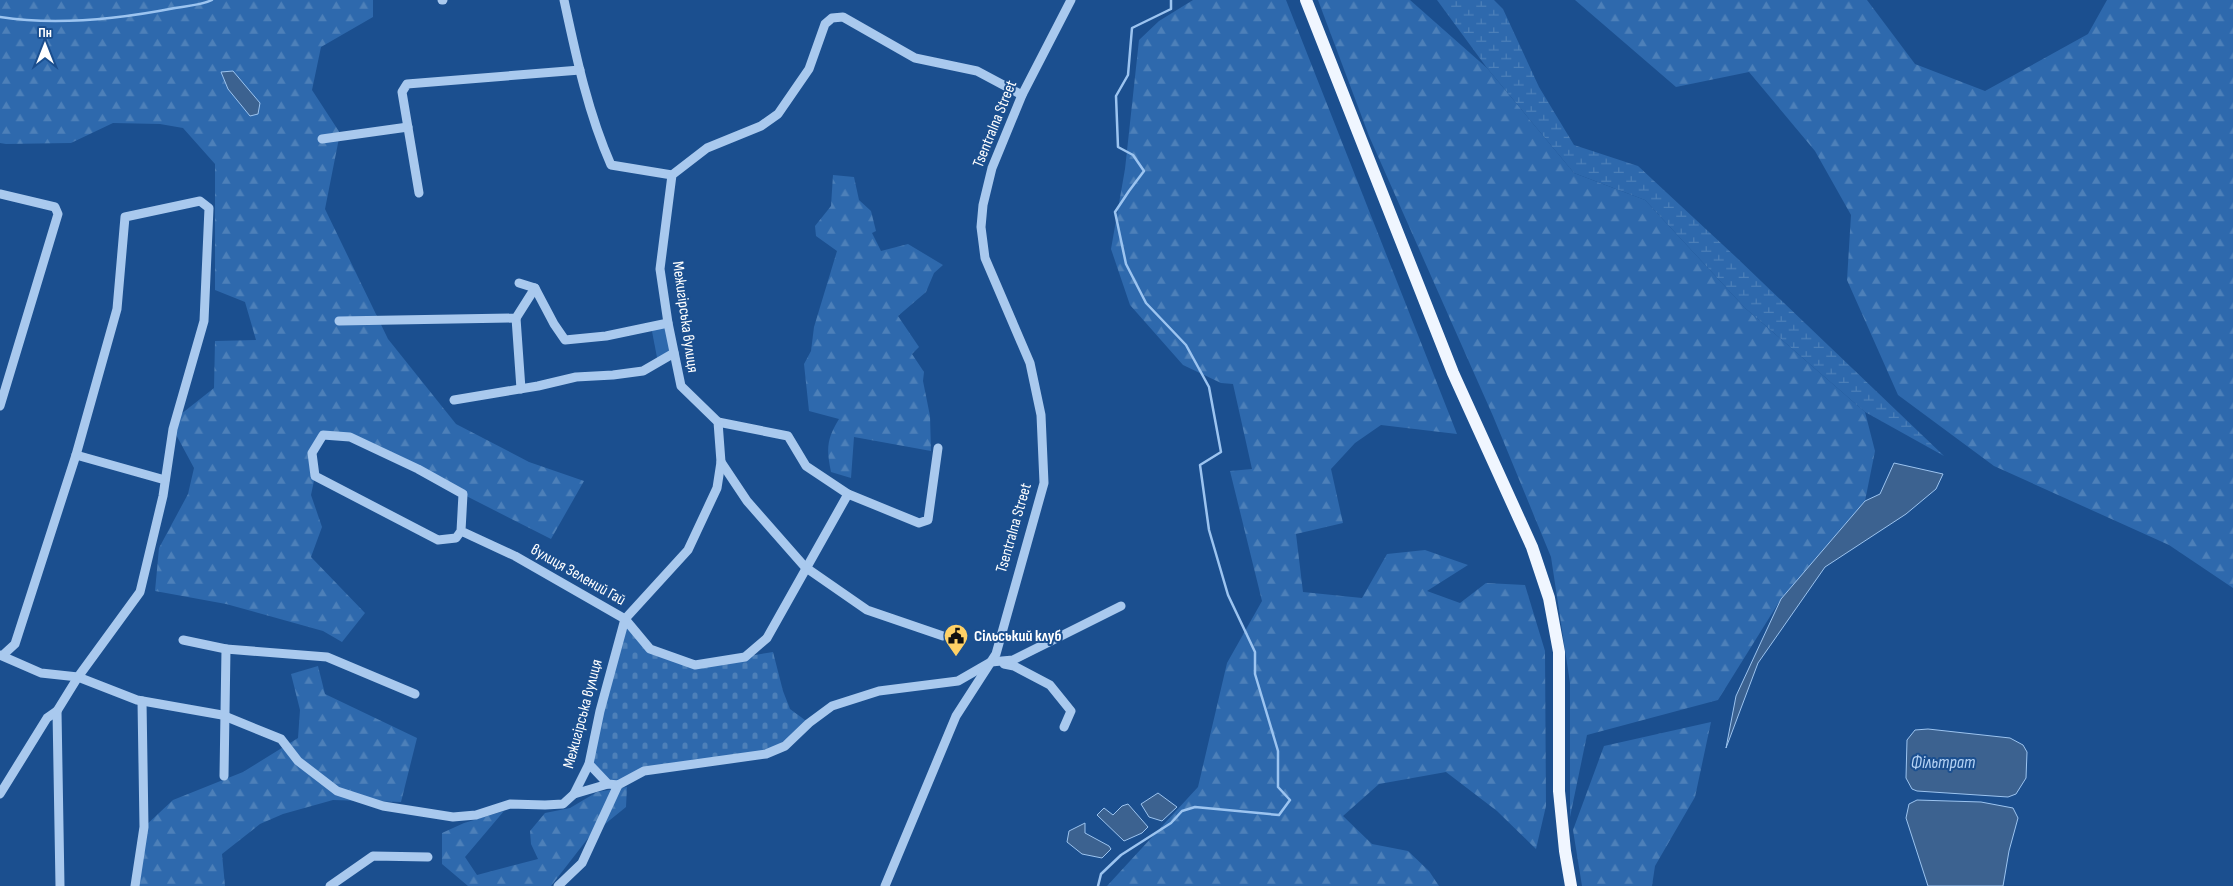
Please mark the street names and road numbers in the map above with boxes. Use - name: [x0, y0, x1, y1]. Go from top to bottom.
- street label: Tsentralna Street: [969, 78, 1021, 170]
- street label: Межигірська вулиця: [668, 260, 702, 374]
- street label: Tsentralna Street: [992, 481, 1036, 575]
- street label: вулиця Зелений Гай: [527, 540, 629, 610]
- street label: Межигірська вулиця: [559, 657, 607, 771]

